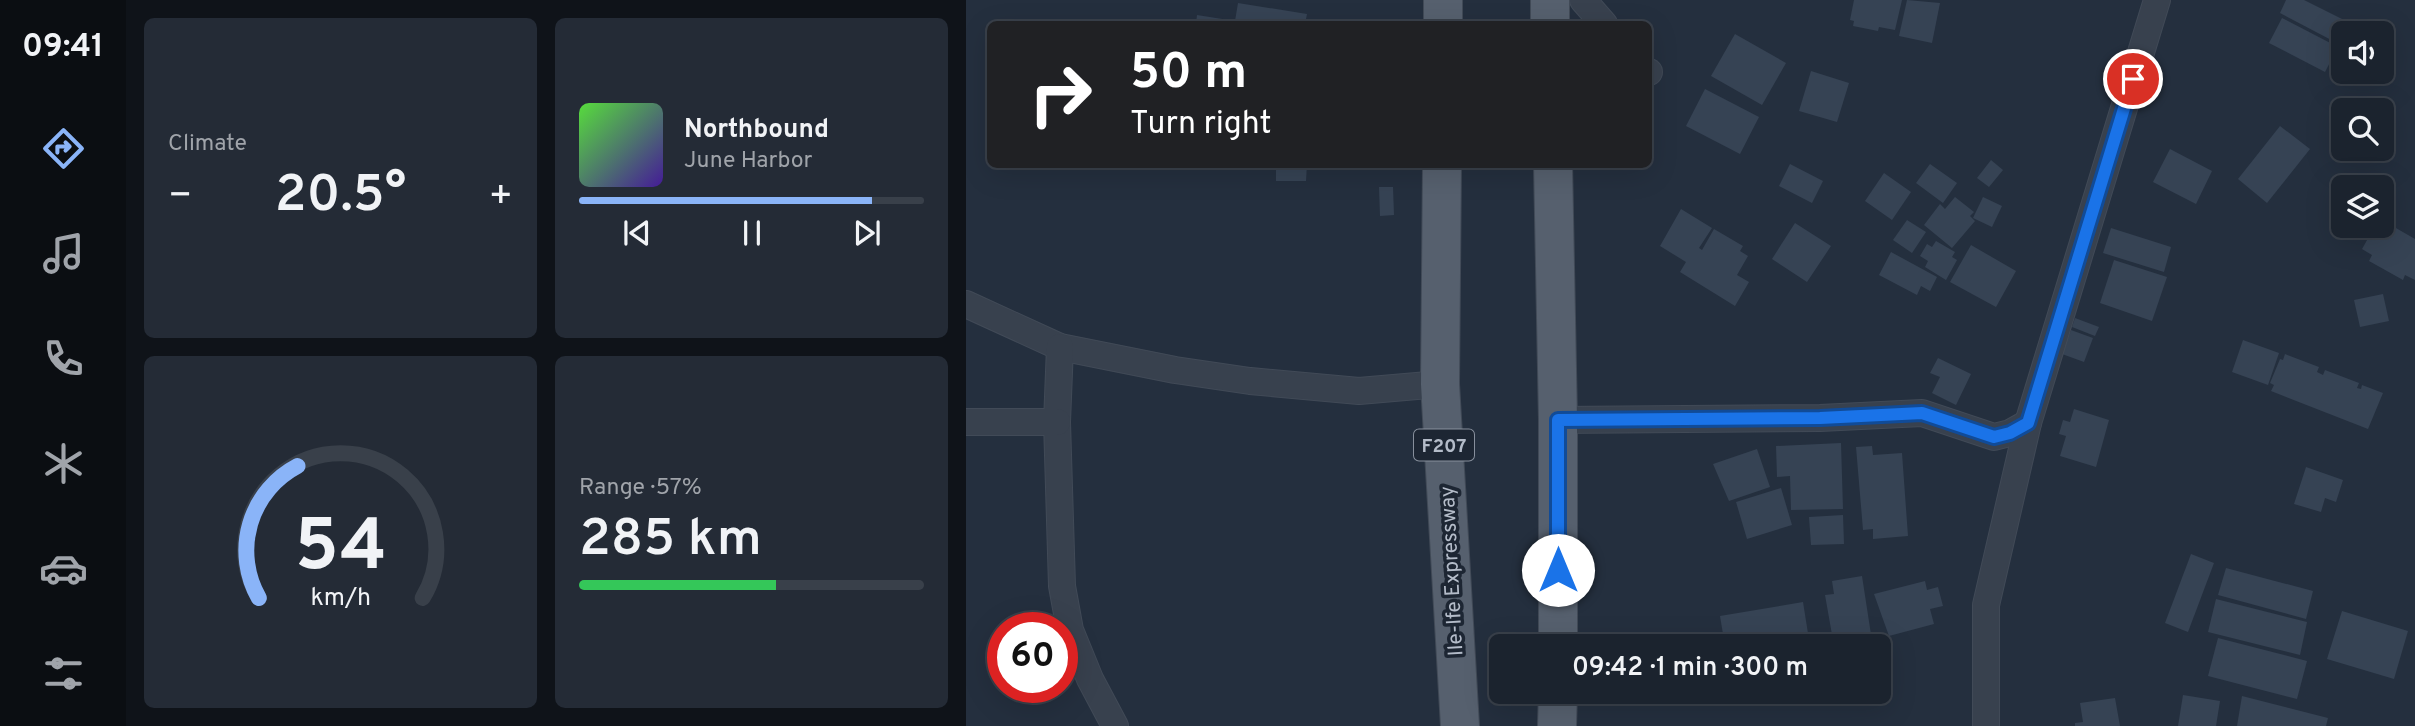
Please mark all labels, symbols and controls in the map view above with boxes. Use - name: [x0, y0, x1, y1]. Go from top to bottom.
- map controls: [2331, 21, 2394, 238]
- button: sound: [2331, 21, 2394, 84]
- text: 09:41: [22, 28, 104, 68]
- text: 50 m: [1130, 44, 1247, 106]
- icon: right: [1015, 49, 1106, 140]
- pin: [2103, 49, 2163, 109]
- icon: arrive: [2114, 60, 2152, 98]
- button: search: [2331, 98, 2394, 161]
- text: Turn right: [1130, 105, 1272, 145]
- text: Northbound: [684, 114, 829, 147]
- icon: directions: [39, 124, 88, 173]
- text: Climate: [168, 130, 247, 159]
- text: June Harbor: [684, 147, 812, 176]
- text: 20.5°: [275, 164, 406, 230]
- text: −: [168, 173, 193, 222]
- text: +: [488, 173, 513, 222]
- button: layers: [2331, 175, 2394, 238]
- icon: previous: [618, 214, 656, 252]
- icon: pause: [733, 214, 771, 252]
- icon: next: [848, 214, 886, 252]
- icon: music: [39, 229, 88, 278]
- icon: phone: [39, 334, 88, 383]
- road number: F207: [1414, 430, 1474, 460]
- icon: climate: [39, 439, 88, 488]
- text: Range · 57%: [579, 474, 702, 503]
- street label: Ile-Ife Expressway: [1435, 485, 1470, 657]
- text: 54: [294, 504, 387, 596]
- text: 285 km: [579, 508, 762, 574]
- position arrow: [1521, 533, 1595, 607]
- icon: car: [39, 544, 88, 593]
- text: km/h: [310, 583, 371, 615]
- speed limit sign: 60: [987, 612, 1078, 703]
- icon: filters: [39, 649, 88, 698]
- text: 09:42 · 1 min · 300 m: [1572, 652, 1808, 685]

